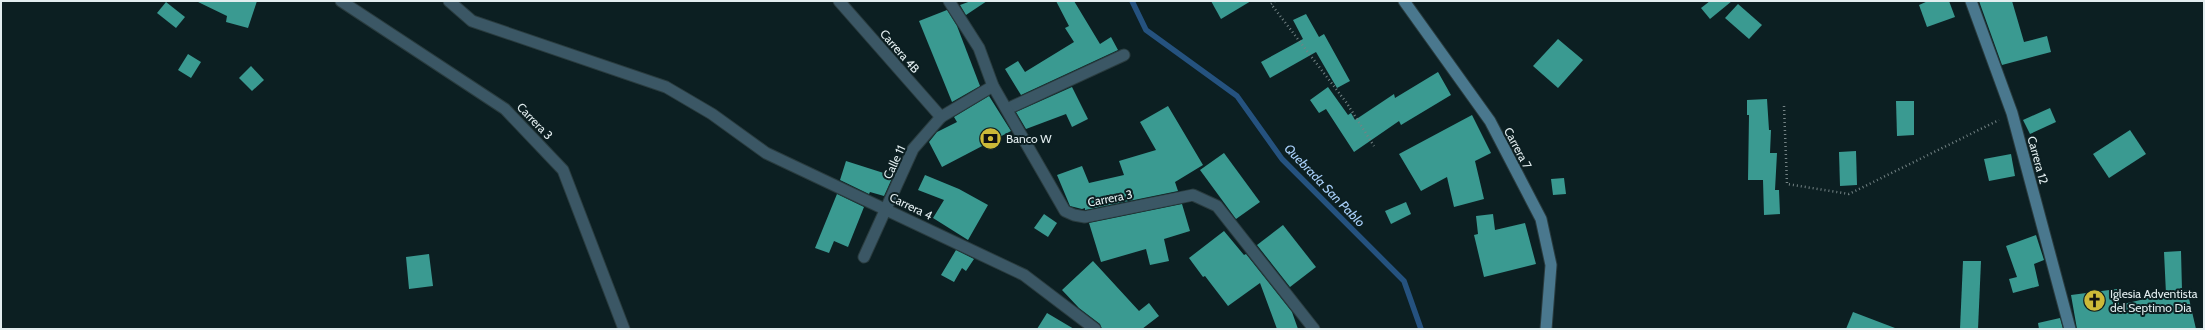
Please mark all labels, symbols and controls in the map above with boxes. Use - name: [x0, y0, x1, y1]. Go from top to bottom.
- street label: Carrera 4B: [877, 26, 923, 76]
- street label: Carrera 3: [514, 99, 556, 143]
- bank icon: Banco W: [978, 125, 1004, 151]
- street label: Carrera 7: [1501, 125, 1535, 171]
- place label: Banco W: [1006, 131, 1052, 146]
- street label: Carrera 12: [2024, 134, 2052, 186]
- water label: Quebrada San Pablo: [1281, 140, 1369, 230]
- street label: Calle 11: [880, 143, 908, 181]
- street label: Carrera 3: [1086, 186, 1134, 210]
- street label: Carrera 4: [887, 189, 935, 223]
- place label: Iglesia Adventista del Septimo Dia: [2110, 286, 2198, 315]
- church icon: Iglesia Adventista del Septimo Dia: [2082, 287, 2108, 313]

